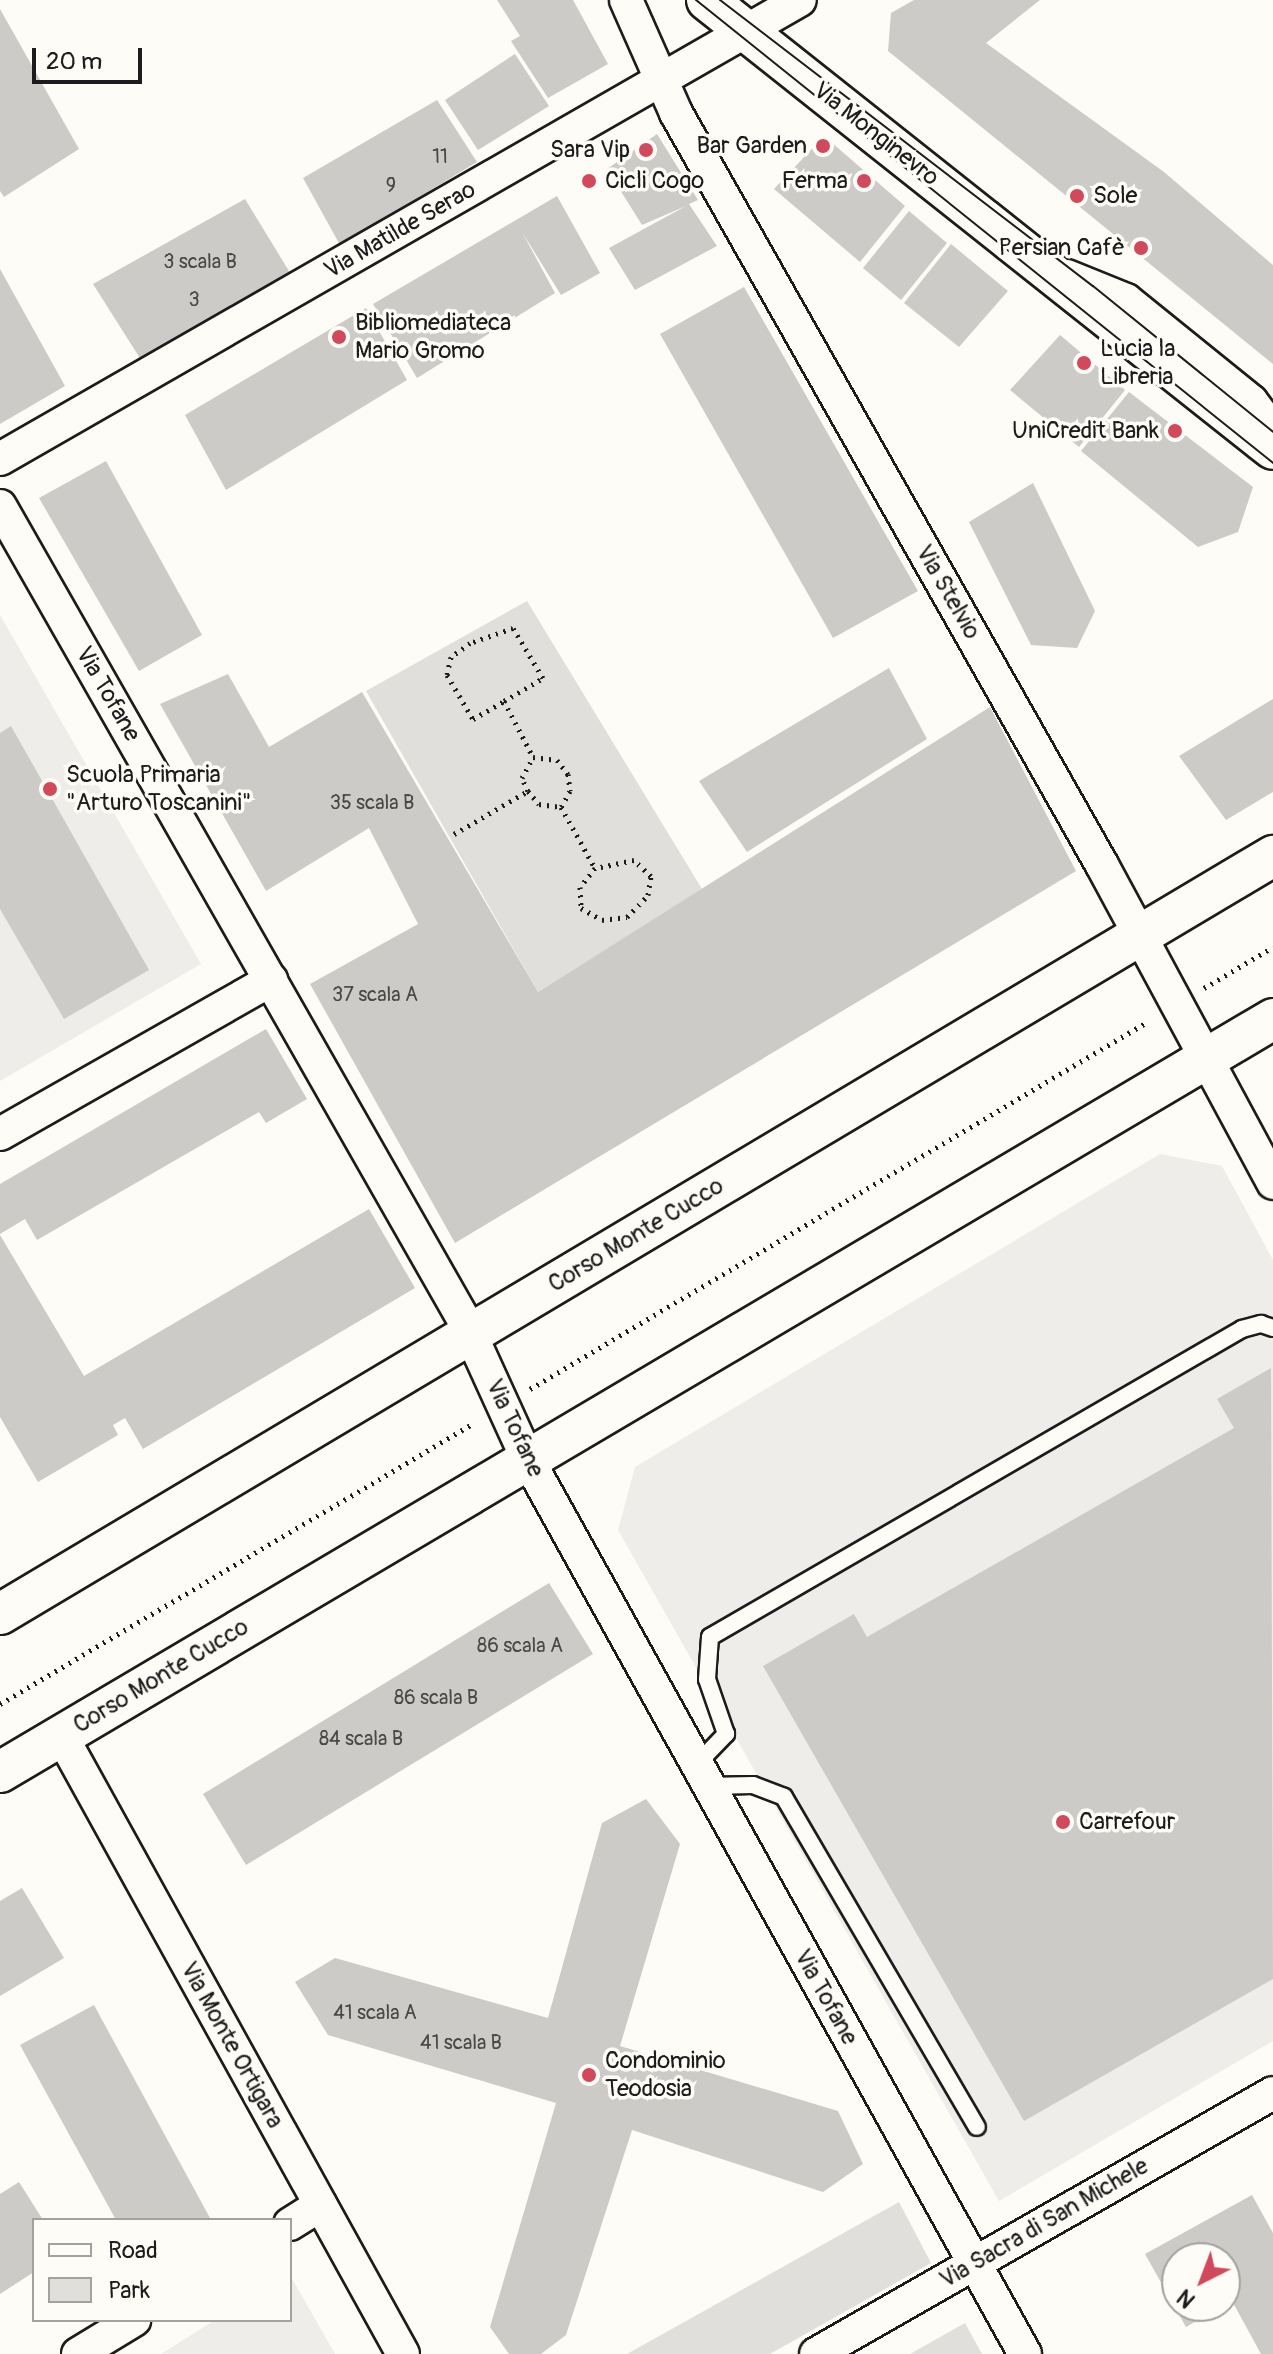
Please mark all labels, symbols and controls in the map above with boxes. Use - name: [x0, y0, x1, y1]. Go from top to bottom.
- scale bar: [36, 32, 146, 82]
- text: 20 m: [46, 47, 102, 76]
- street label: Via Monginevro: [807, 76, 945, 192]
- place label: Bar Garden: [696, 132, 807, 160]
- place label: Sara Vip: [550, 136, 630, 164]
- marker: Bar Garden: [814, 137, 832, 155]
- marker: Sara Vip: [637, 141, 655, 159]
- house number: 11: [432, 144, 448, 168]
- place label: Cicli Cogo: [605, 167, 704, 195]
- place label: Ferma: [781, 167, 848, 195]
- marker: Cicli Cogo: [580, 172, 598, 190]
- marker: Ferma: [855, 172, 873, 190]
- house number: 9: [386, 173, 396, 197]
- street label: Via Matilde Serao: [319, 175, 481, 285]
- place label: Sole: [1093, 182, 1137, 210]
- marker: Sole: [1068, 187, 1086, 205]
- place label: Persian Cafè: [999, 234, 1125, 262]
- marker: Persian Cafè: [1132, 239, 1150, 257]
- house number: 3 scala B: [163, 249, 237, 273]
- house number: 3: [188, 287, 200, 311]
- place label: Bibliomediateca Mario Gromo: [355, 309, 511, 365]
- marker: Bibliomediateca Mario Gromo: [330, 328, 348, 346]
- place label: Lucia la Libreria: [1100, 335, 1175, 391]
- marker: Lucia la Libreria: [1075, 354, 1093, 372]
- place label: UniCredit Bank: [1012, 417, 1159, 445]
- marker: UniCredit Bank: [1166, 422, 1184, 440]
- street label: Via Stelvio: [909, 540, 987, 644]
- street label: Via Tofane: [69, 641, 147, 747]
- place label: Scuola Primaria "Arturo Toscanini": [66, 761, 252, 817]
- marker: Scuola Primaria "Arturo Toscanini": [41, 780, 59, 798]
- house number: 35 scala B: [330, 790, 414, 814]
- house number: 37 scala A: [332, 982, 418, 1006]
- street label: Corso Monte Cucco: [543, 1171, 729, 1299]
- street label: Via Tofane: [480, 1374, 550, 1482]
- street label: Corso Monte Cucco: [68, 1612, 254, 1740]
- house number: 86 scala A: [477, 1633, 563, 1657]
- house number: 86 scala B: [394, 1685, 478, 1709]
- house number: 84 scala B: [319, 1726, 403, 1750]
- place label: Carrefour: [1079, 1808, 1175, 1836]
- marker: Carrefour: [1054, 1813, 1072, 1831]
- street label: Via Tofane: [788, 1944, 864, 2050]
- street label: Via Monte Ortigara: [174, 1957, 290, 2133]
- house number: 41 scala A: [333, 2000, 417, 2024]
- house number: 41 scala B: [420, 2030, 502, 2054]
- place label: Condominio Teodosia: [605, 2047, 726, 2103]
- marker: Condominio Teodosia: [580, 2066, 598, 2084]
- street label: Via Sacra di San Michele: [935, 2151, 1153, 2295]
- legend: [32, 2218, 292, 2322]
- text: Road: [108, 2236, 158, 2265]
- north arrow: [1161, 2242, 1241, 2322]
- text: Park: [108, 2276, 150, 2305]
- text: N: [1171, 2283, 1201, 2314]

